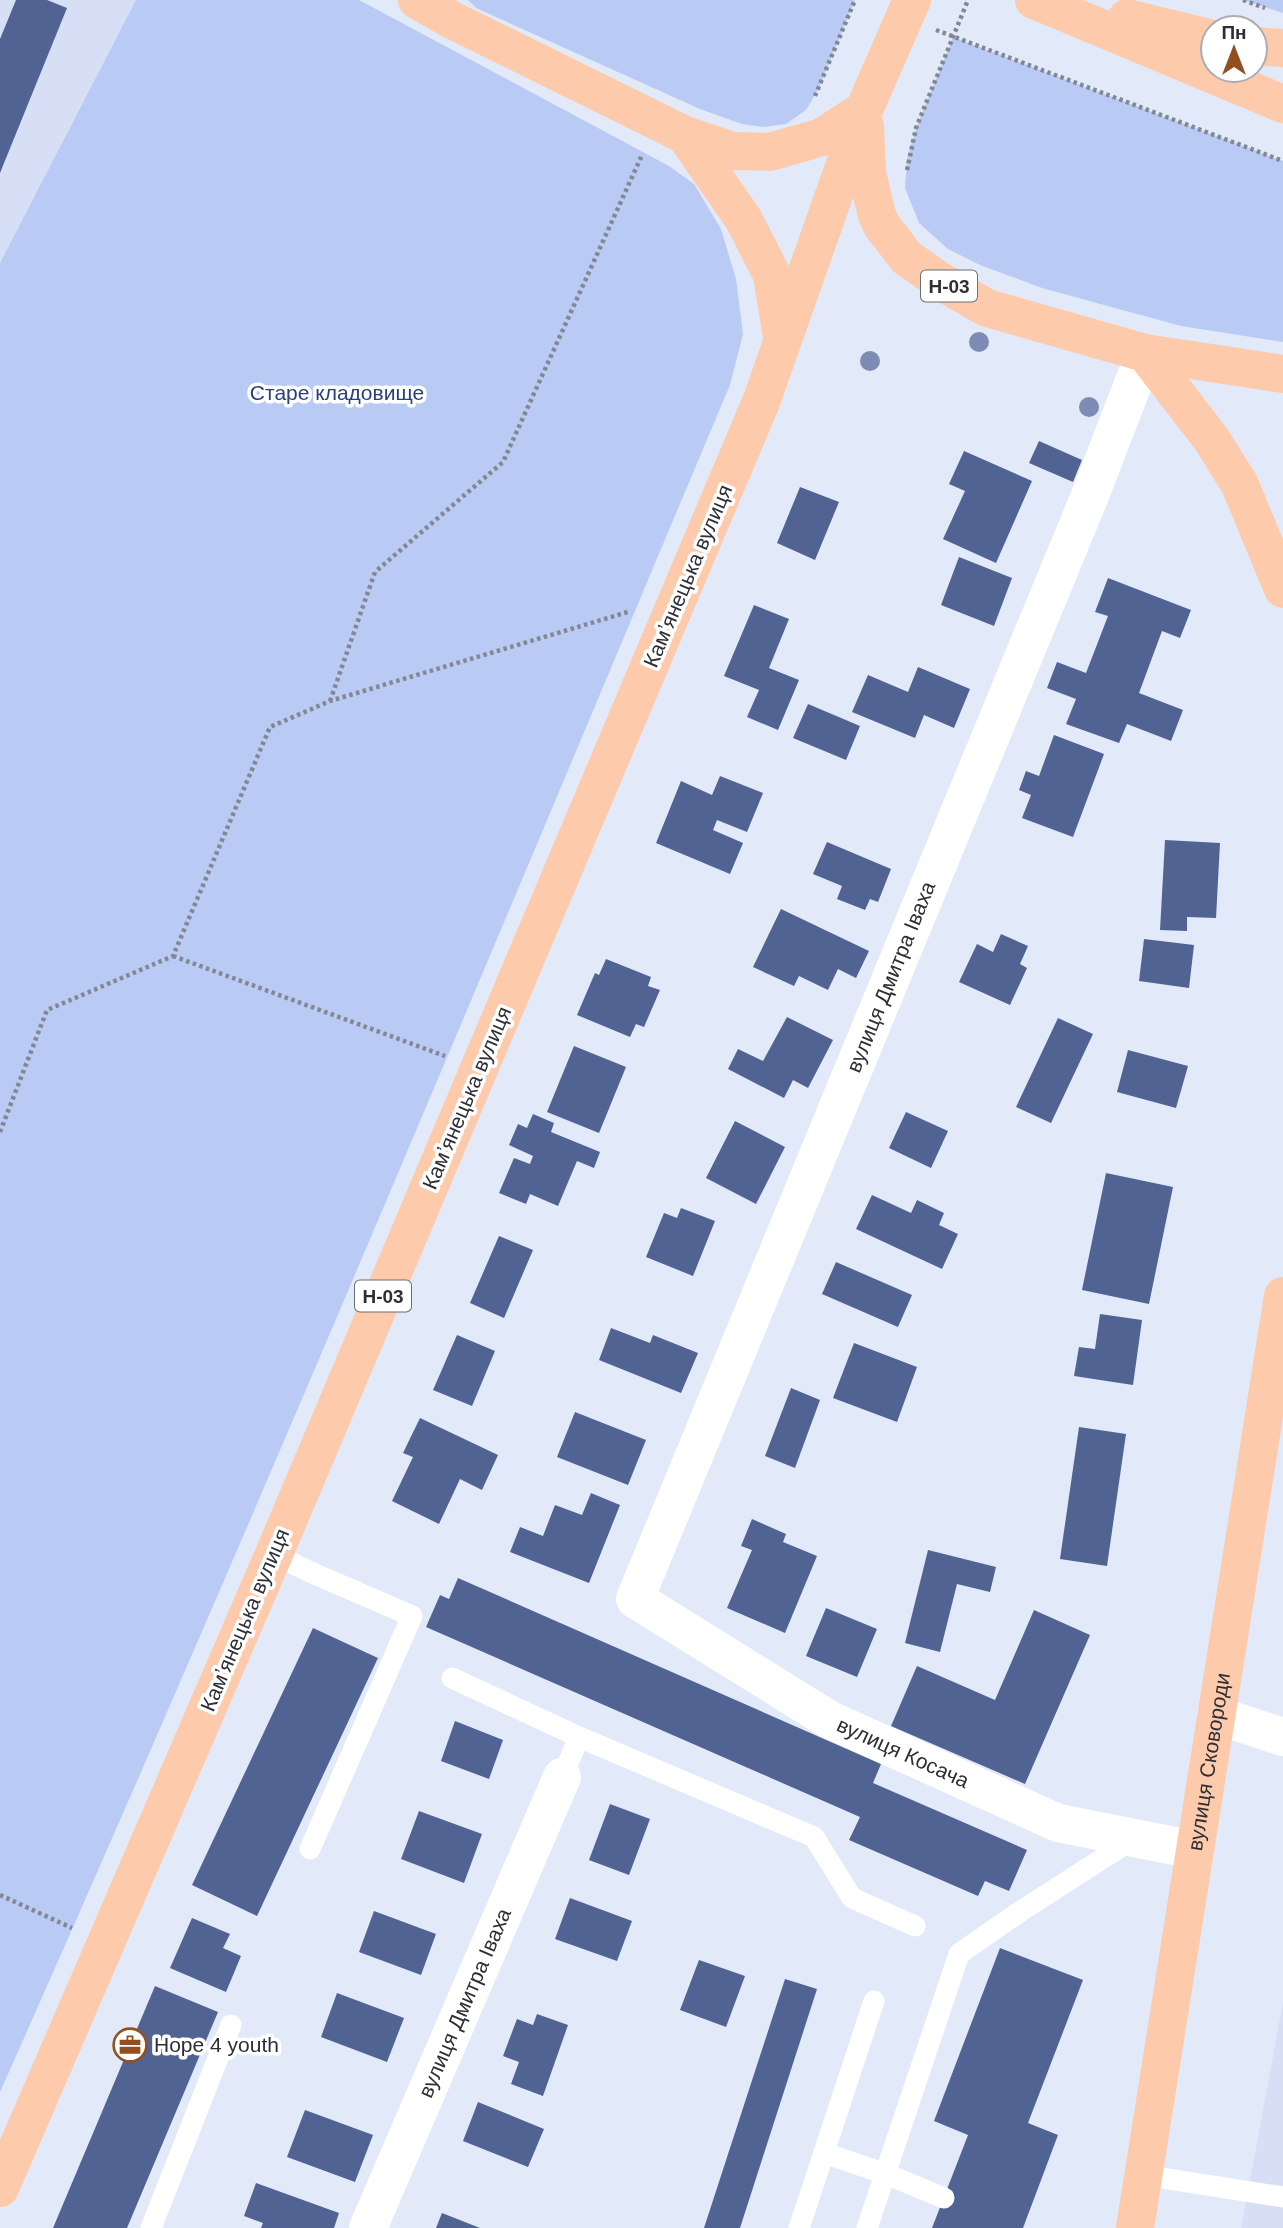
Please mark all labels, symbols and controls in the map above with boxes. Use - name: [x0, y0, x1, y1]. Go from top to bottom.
- north arrow: [1199, 14, 1269, 84]
- text: Пн: [1221, 22, 1247, 43]
- road number: Н-03: [921, 270, 977, 302]
- park label: Старе кладовище: [250, 381, 424, 404]
- street label: Камʼянецька вулиця: [639, 481, 736, 670]
- street label: вулиця Дмитра Іваха: [842, 878, 939, 1075]
- street label: Камʼянецька вулиця: [418, 1003, 515, 1192]
- road number: Н-03: [355, 1280, 411, 1312]
- street label: Камʼянецька вулиця: [196, 1525, 293, 1714]
- street label: вулиця Сковороди: [1183, 1671, 1234, 1852]
- street label: вулиця Косача: [834, 1713, 973, 1792]
- street label: вулиця Дмитра Іваха: [414, 1904, 515, 2101]
- office icon: Hope 4 youth: [111, 2026, 149, 2064]
- place label: Hope 4 youth: [154, 2033, 279, 2056]

